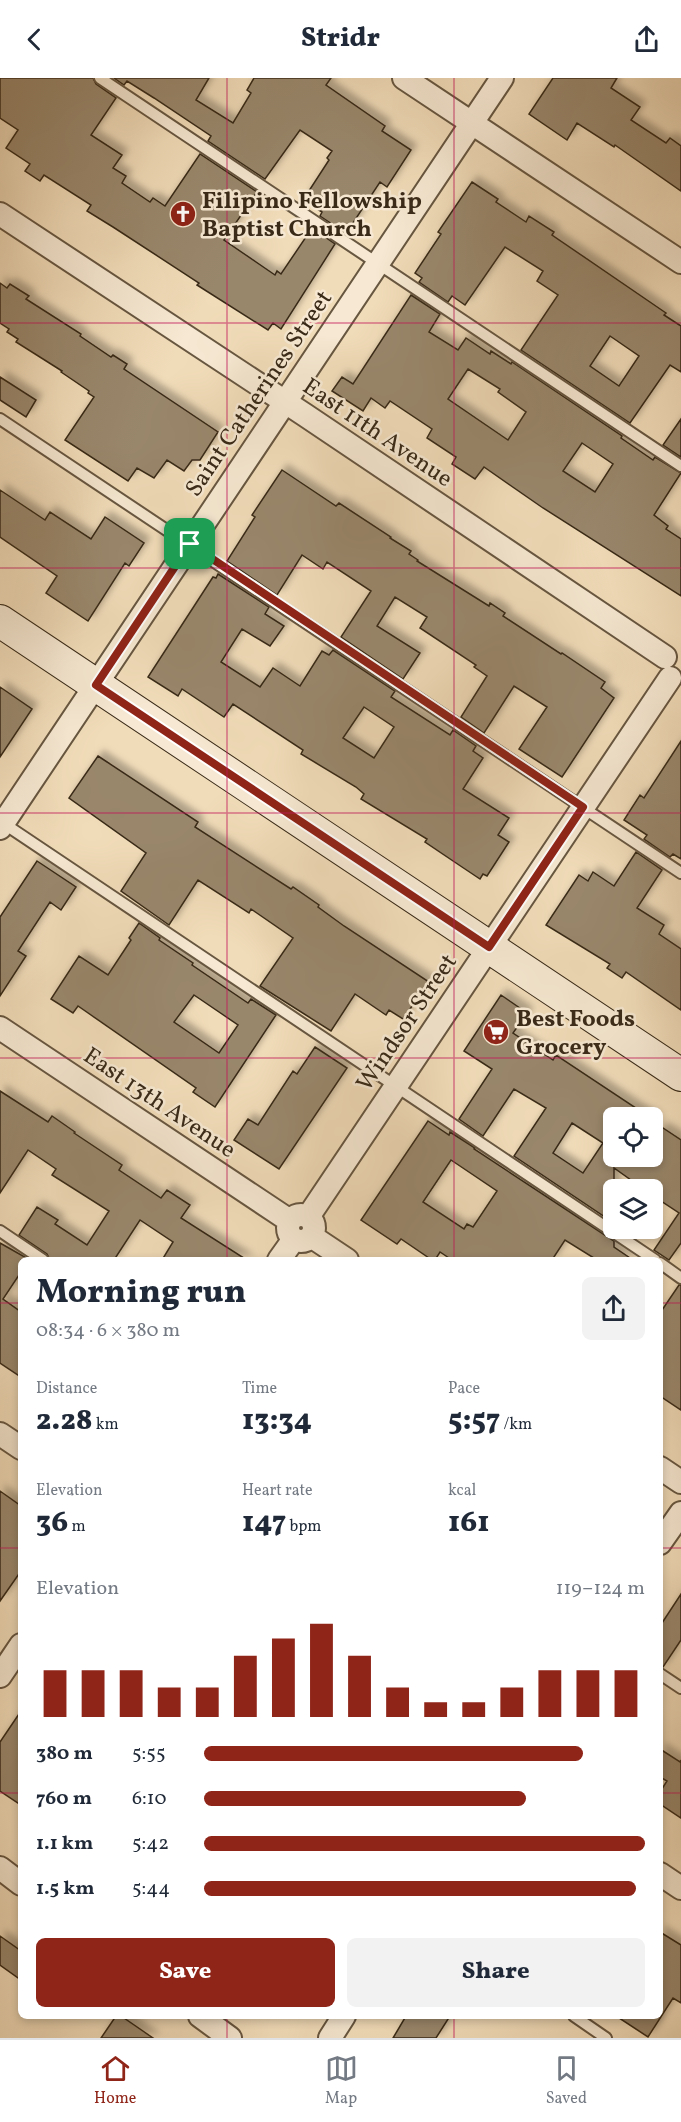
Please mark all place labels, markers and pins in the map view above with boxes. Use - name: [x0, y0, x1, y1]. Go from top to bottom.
- place label: Filipino Fellowship Baptist Church: [202, 185, 422, 247]
- church icon: Filipino Fellowship Baptist Church: [168, 199, 198, 229]
- pin: [164, 518, 215, 569]
- place label: Best Foods Grocery: [516, 1003, 635, 1065]
- supermarket icon: Best Foods Grocery: [481, 1017, 511, 1047]

